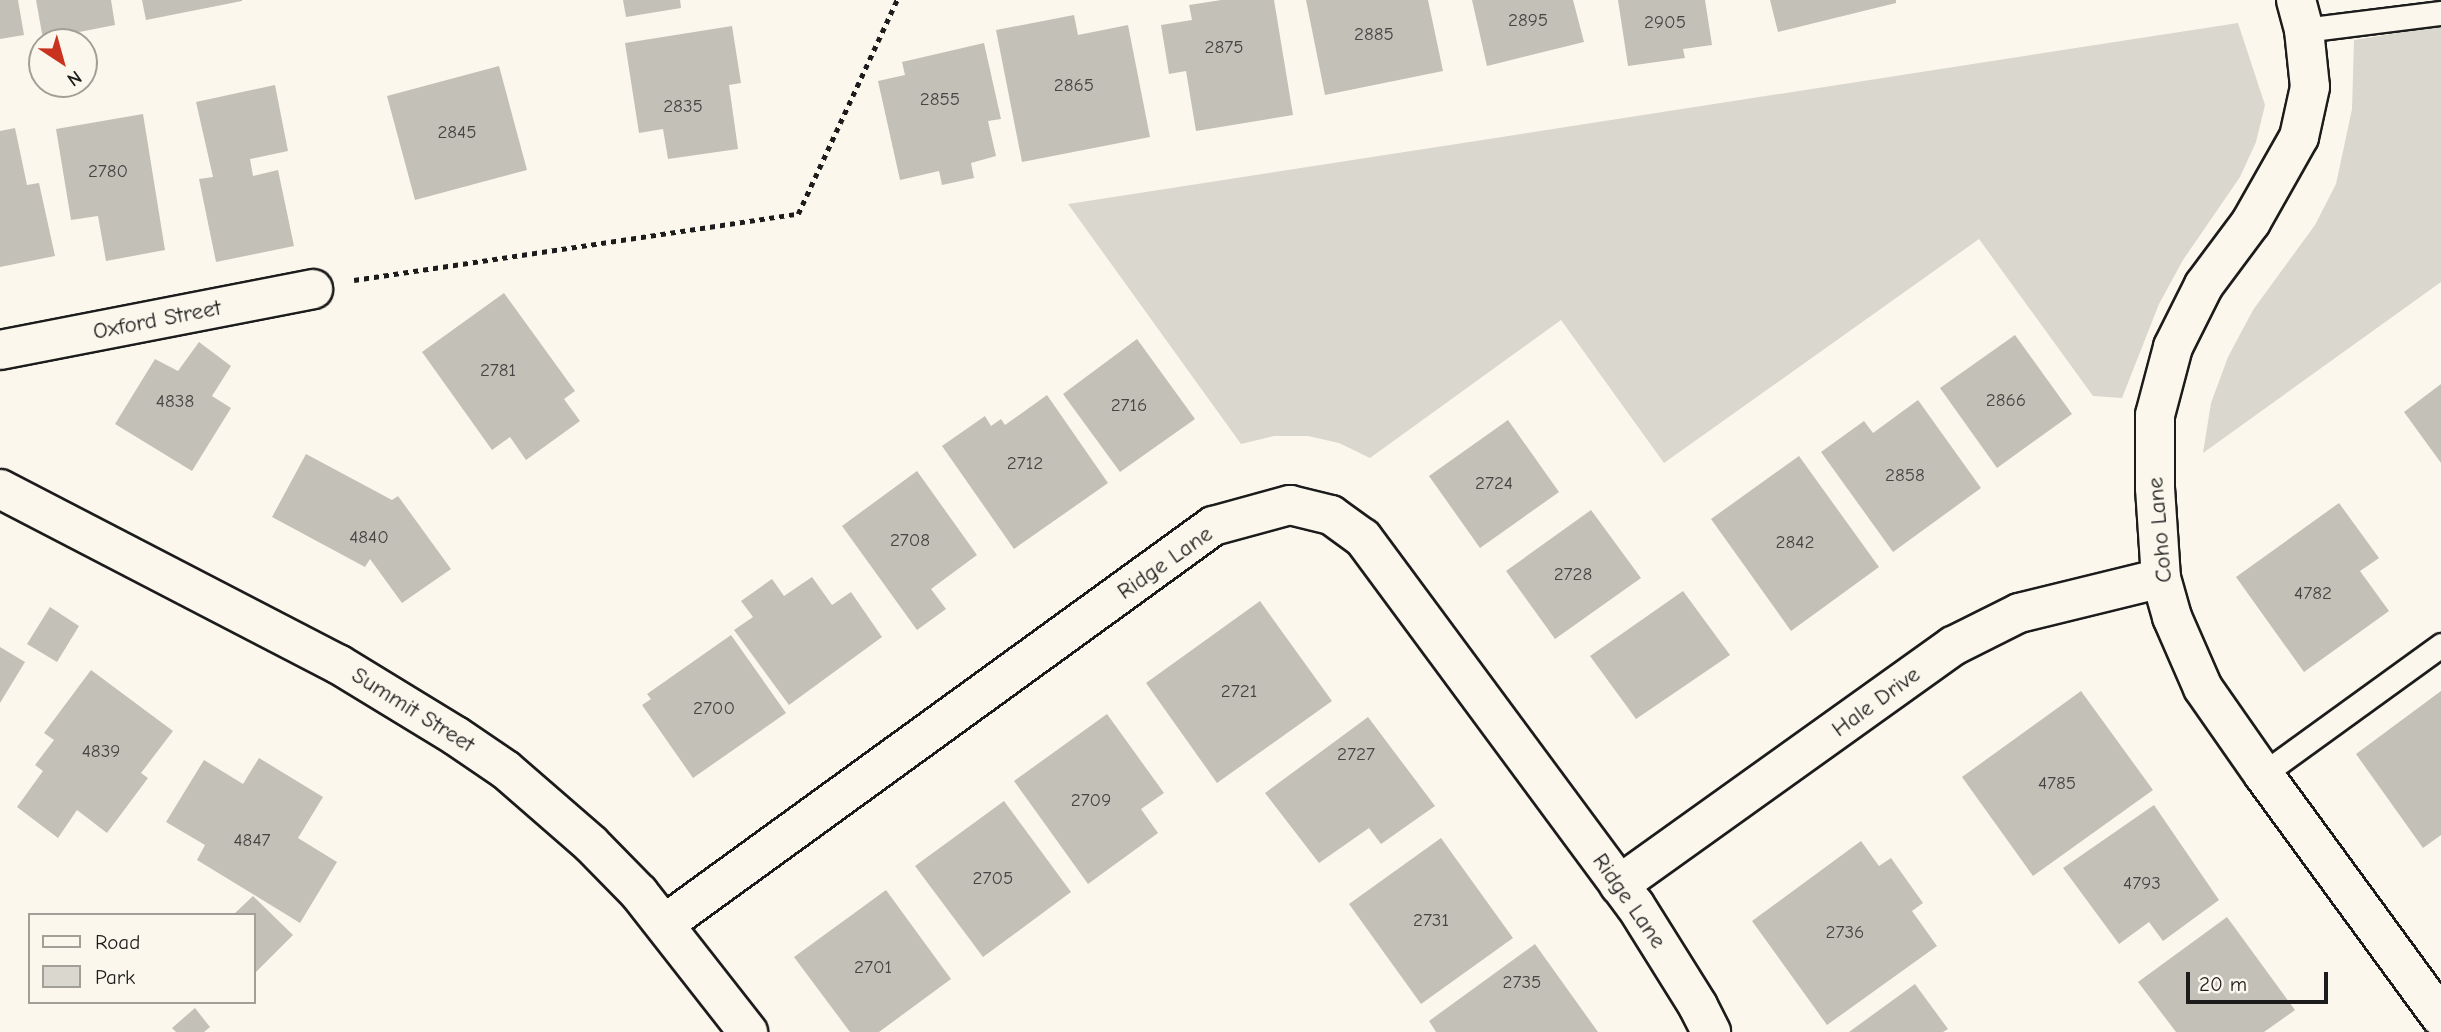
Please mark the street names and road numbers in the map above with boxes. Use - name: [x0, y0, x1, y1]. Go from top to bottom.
- street label: Oxford Street: [91, 294, 223, 346]
- street label: Coho Lane: [2142, 476, 2178, 584]
- street label: Ridge Lane: [1112, 520, 1218, 606]
- street label: Summit Street: [347, 661, 479, 759]
- street label: Hale Drive: [1827, 661, 1925, 743]
- street label: Ridge Lane: [1586, 848, 1672, 954]

